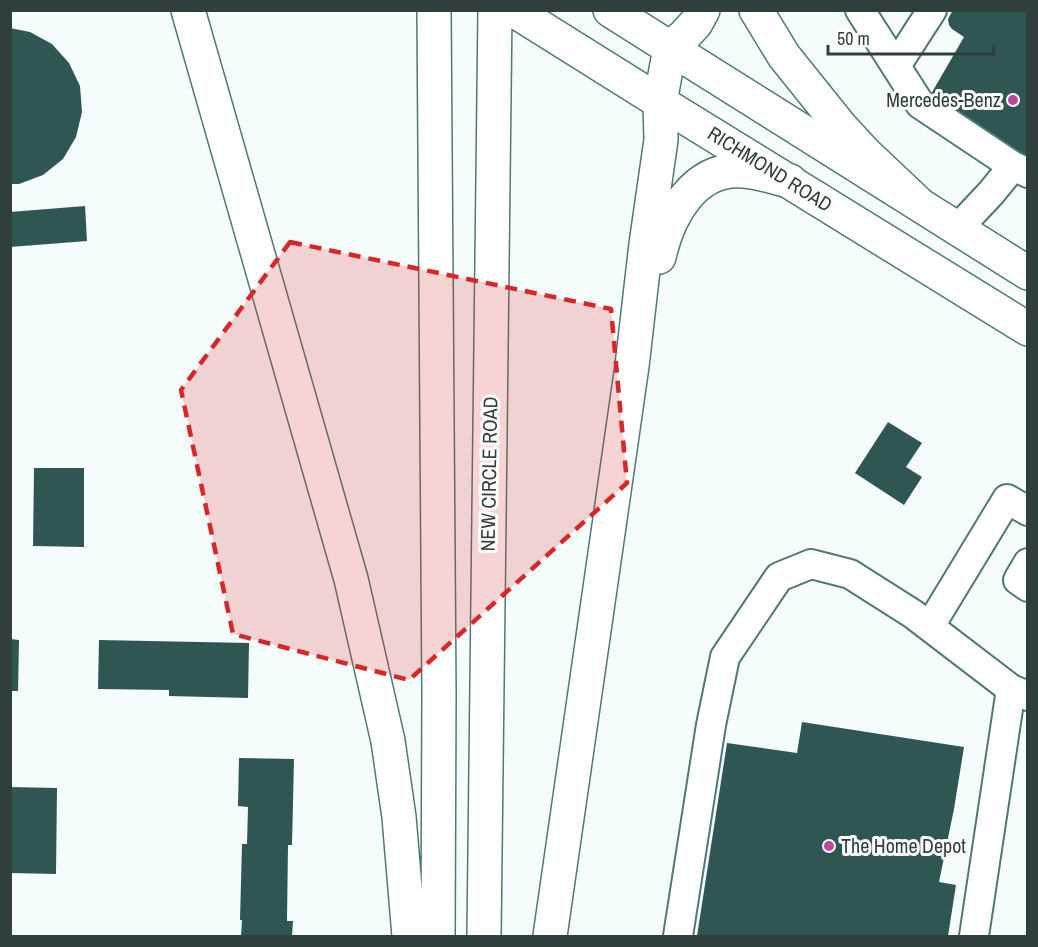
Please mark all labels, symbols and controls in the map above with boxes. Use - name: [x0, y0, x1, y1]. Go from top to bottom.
- scale bar: [828, 18, 994, 56]
- text: 50 m: [837, 26, 870, 51]
- place label: Mercedes-Benz: [886, 86, 1001, 113]
- marker: Mercedes-Benz: [1006, 93, 1020, 107]
- street label: RICHMOND ROAD: [703, 119, 838, 218]
- street label: NEW CIRCLE ROAD: [474, 396, 503, 552]
- place label: The Home Depot: [841, 832, 966, 859]
- marker: The Home Depot: [822, 839, 836, 853]

